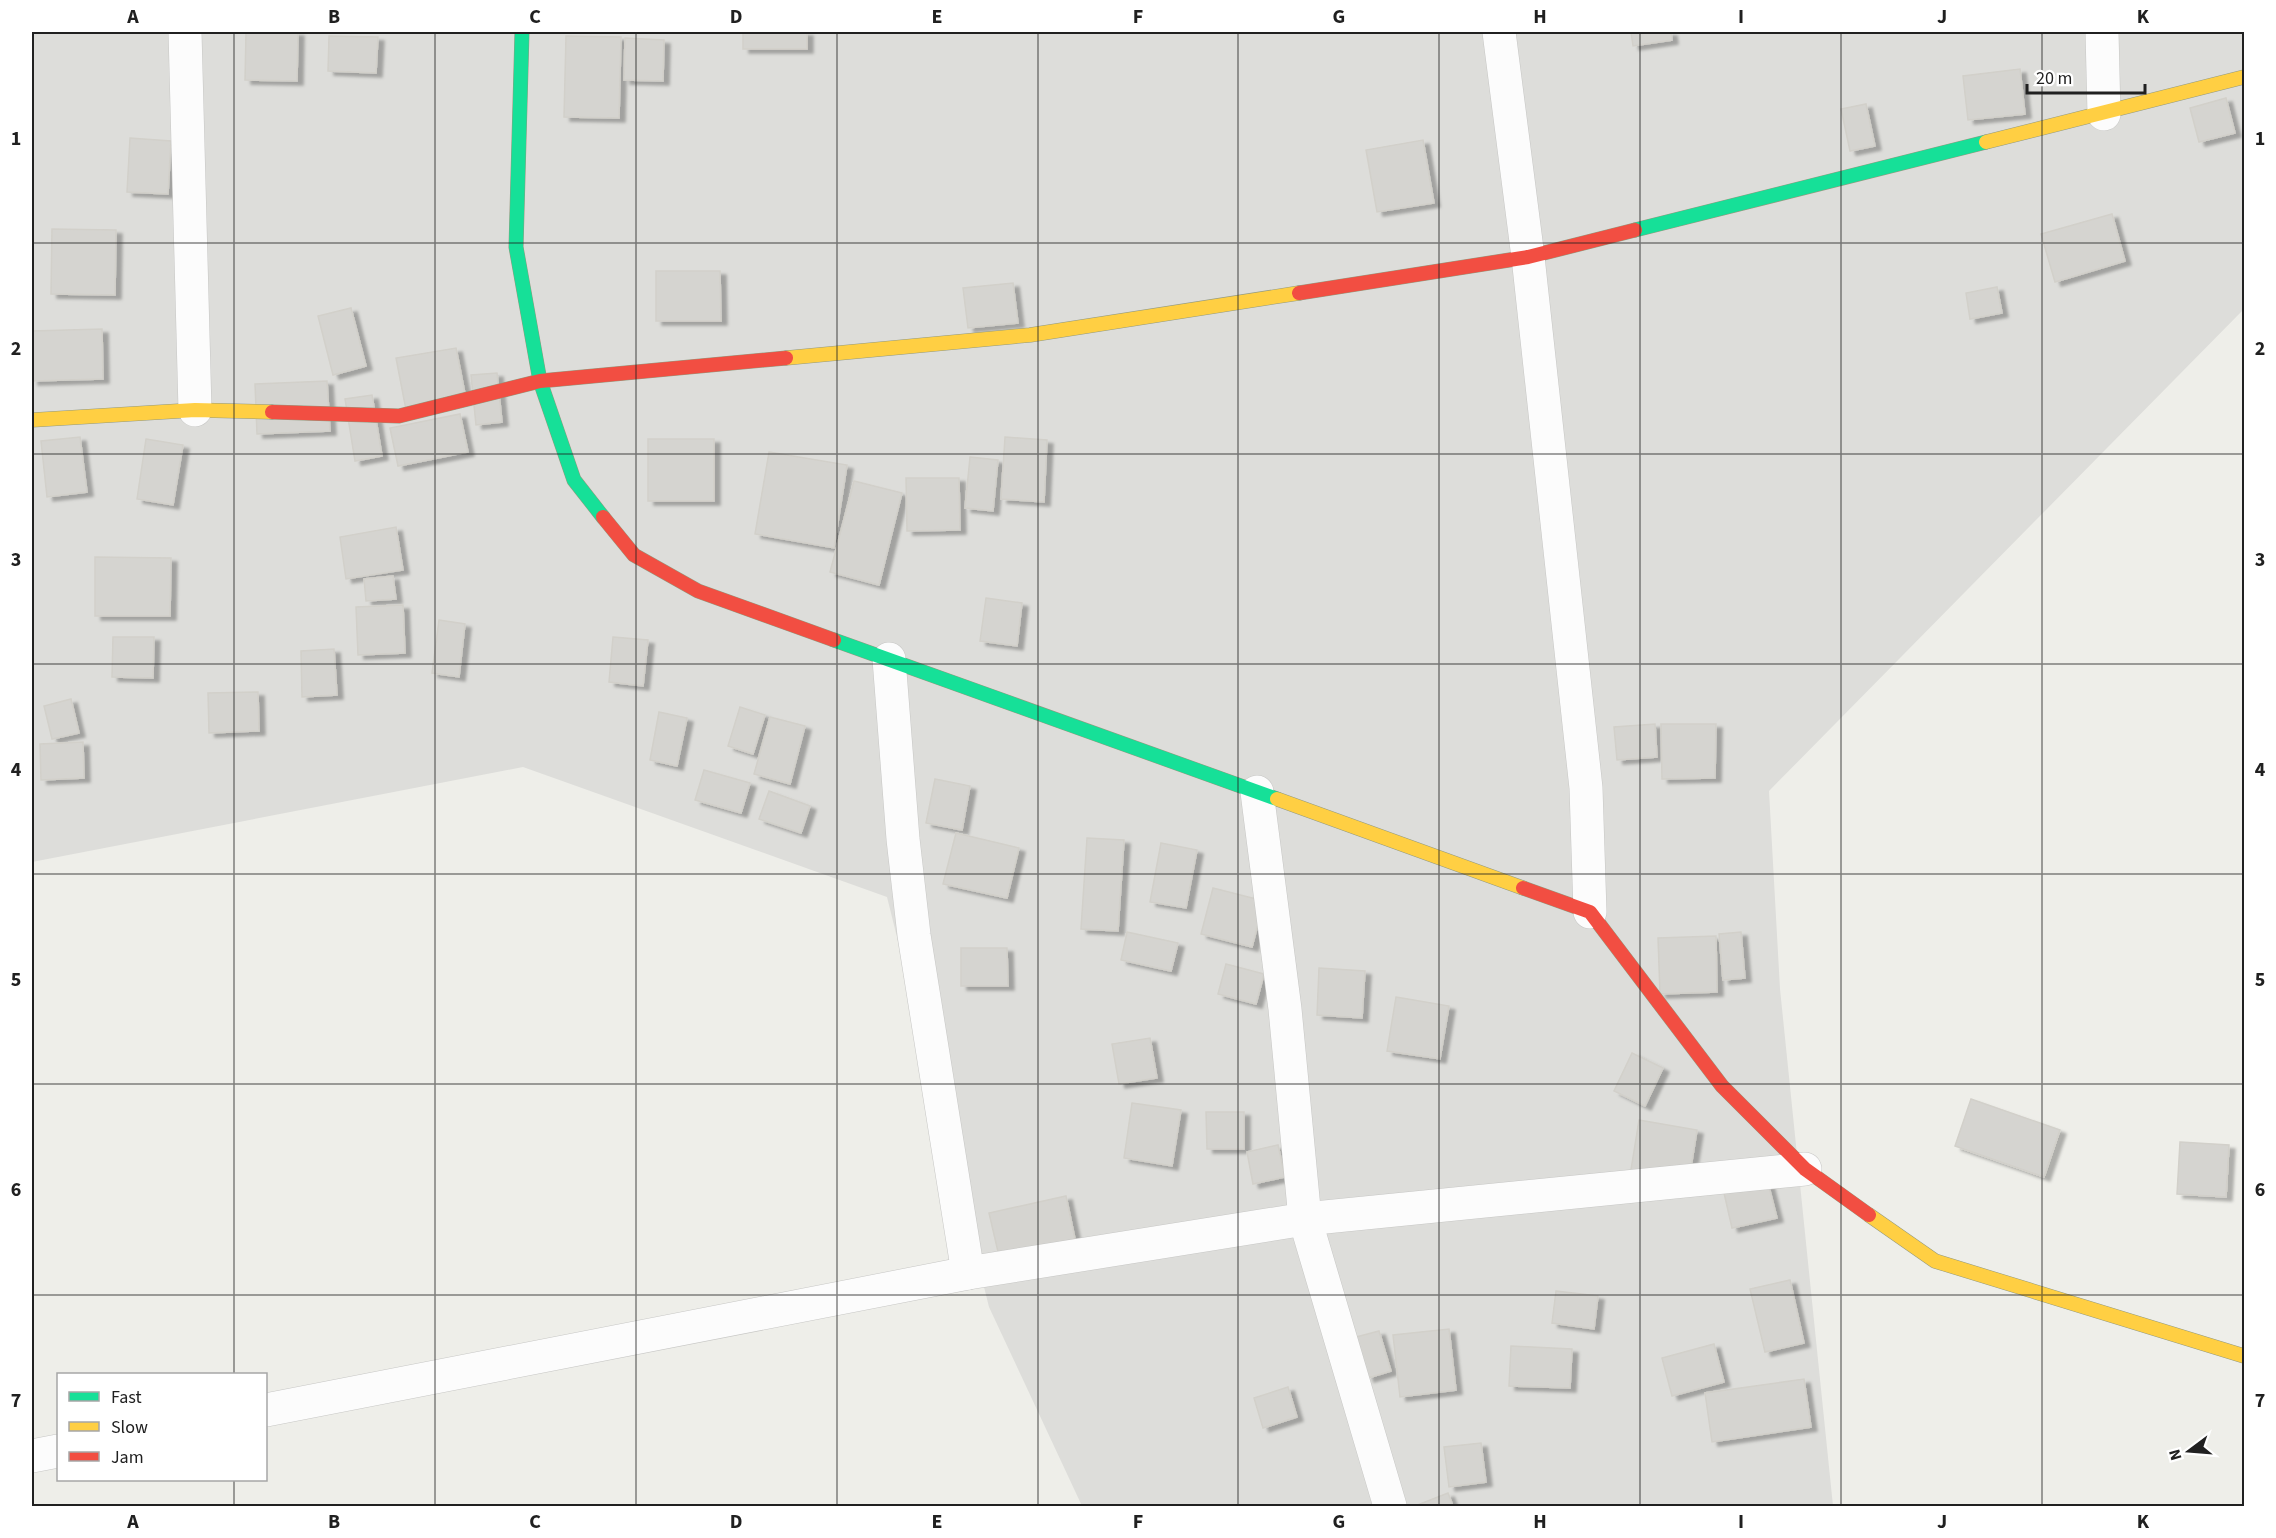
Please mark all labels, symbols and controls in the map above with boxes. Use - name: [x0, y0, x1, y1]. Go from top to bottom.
- text: A: [126, 3, 139, 31]
- text: B: [328, 3, 340, 31]
- text: C: [529, 3, 541, 31]
- text: D: [730, 3, 742, 31]
- text: E: [932, 3, 942, 31]
- text: F: [1133, 3, 1143, 31]
- text: G: [1333, 3, 1345, 31]
- text: H: [1533, 3, 1547, 31]
- text: I: [1738, 3, 1744, 31]
- text: J: [1937, 3, 1947, 31]
- text: K: [2137, 3, 2150, 31]
- scale bar: [2027, 57, 2146, 95]
- text: 20 m: [2036, 66, 2072, 91]
- text: 1: [11, 125, 21, 153]
- text: 1: [2255, 125, 2265, 153]
- text: 2: [11, 335, 21, 363]
- text: 2: [2255, 335, 2265, 363]
- text: 3: [11, 546, 21, 574]
- text: 3: [2255, 546, 2265, 574]
- text: 4: [11, 756, 22, 784]
- text: 4: [2255, 756, 2266, 784]
- text: 5: [11, 966, 21, 994]
- text: 5: [2255, 966, 2265, 994]
- text: 6: [11, 1176, 21, 1204]
- text: 6: [2255, 1176, 2265, 1204]
- legend: [57, 1373, 267, 1481]
- text: Fast: [111, 1385, 142, 1410]
- text: 7: [11, 1387, 21, 1415]
- text: 7: [2255, 1387, 2265, 1415]
- text: Slow: [111, 1415, 148, 1440]
- north arrow: [2159, 1421, 2219, 1481]
- text: Jam: [111, 1445, 144, 1470]
- text: N: [2164, 1447, 2188, 1463]
- text: A: [126, 1508, 139, 1536]
- text: B: [328, 1508, 340, 1536]
- text: C: [529, 1508, 541, 1536]
- text: D: [730, 1508, 742, 1536]
- text: E: [932, 1508, 942, 1536]
- text: F: [1133, 1508, 1143, 1536]
- text: G: [1333, 1508, 1345, 1536]
- text: H: [1533, 1508, 1547, 1536]
- text: I: [1738, 1508, 1744, 1536]
- text: J: [1937, 1508, 1947, 1536]
- text: K: [2137, 1508, 2150, 1536]

